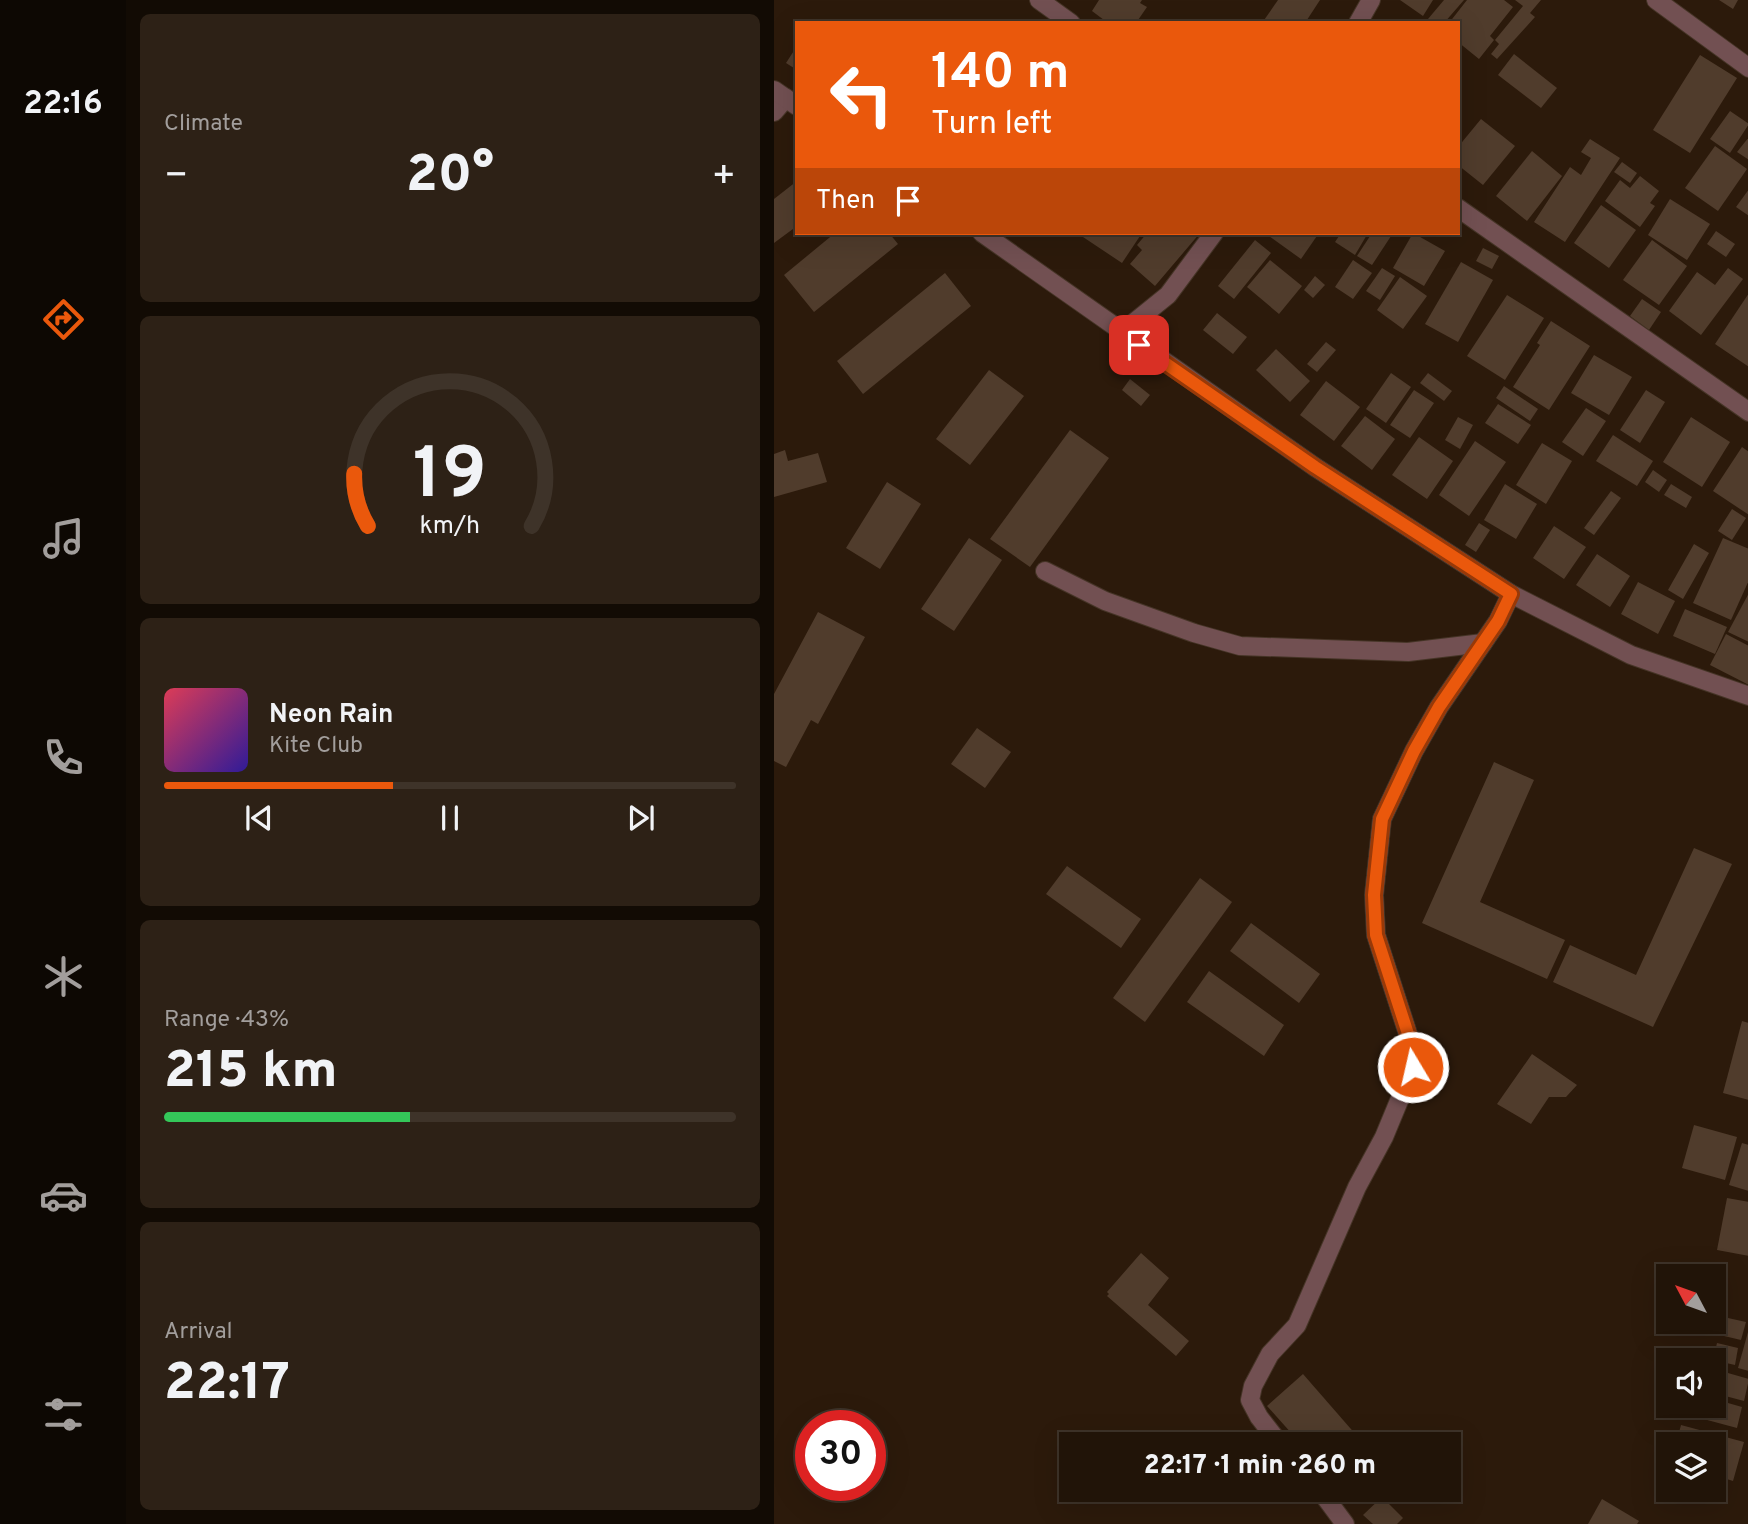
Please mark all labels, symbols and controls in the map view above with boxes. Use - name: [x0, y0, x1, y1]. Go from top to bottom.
- text: 140 m: [931, 44, 1070, 106]
- icon: left: [816, 49, 907, 140]
- text: 22:16: [23, 85, 103, 125]
- text: Turn left: [931, 105, 1052, 145]
- text: Climate: [164, 110, 243, 139]
- text: 20°: [406, 144, 494, 210]
- text: −: [164, 153, 189, 202]
- text: +: [711, 153, 736, 202]
- icon: arrive: [889, 182, 927, 220]
- text: Then: [816, 185, 875, 218]
- icon: directions: [39, 295, 88, 344]
- pin: [1109, 315, 1169, 375]
- icon: arrive: [1120, 326, 1158, 364]
- text: 19: [413, 432, 487, 524]
- text: km/h: [420, 511, 480, 543]
- icon: music: [39, 514, 88, 563]
- text: Neon Rain: [269, 699, 394, 732]
- text: Kite Club: [269, 732, 363, 761]
- icon: phone: [39, 733, 88, 782]
- icon: previous: [240, 799, 278, 837]
- icon: pause: [431, 799, 469, 837]
- icon: next: [622, 799, 660, 837]
- icon: climate: [39, 952, 88, 1001]
- text: Range · 43%: [164, 1006, 289, 1035]
- position arrow: [1376, 1030, 1450, 1104]
- text: 215 km: [164, 1040, 338, 1106]
- icon: car: [39, 1171, 88, 1220]
- north arrow: [1656, 1264, 1726, 1334]
- map controls: [1656, 1264, 1726, 1502]
- text: Arrival: [164, 1318, 233, 1347]
- button: sound: [1656, 1348, 1726, 1418]
- text: 22:17: [164, 1352, 290, 1418]
- icon: filters: [39, 1390, 88, 1439]
- speed limit sign: 30: [795, 1410, 886, 1501]
- button: layers: [1656, 1432, 1726, 1502]
- text: 22:17 · 1 min · 260 m: [1144, 1450, 1376, 1483]

